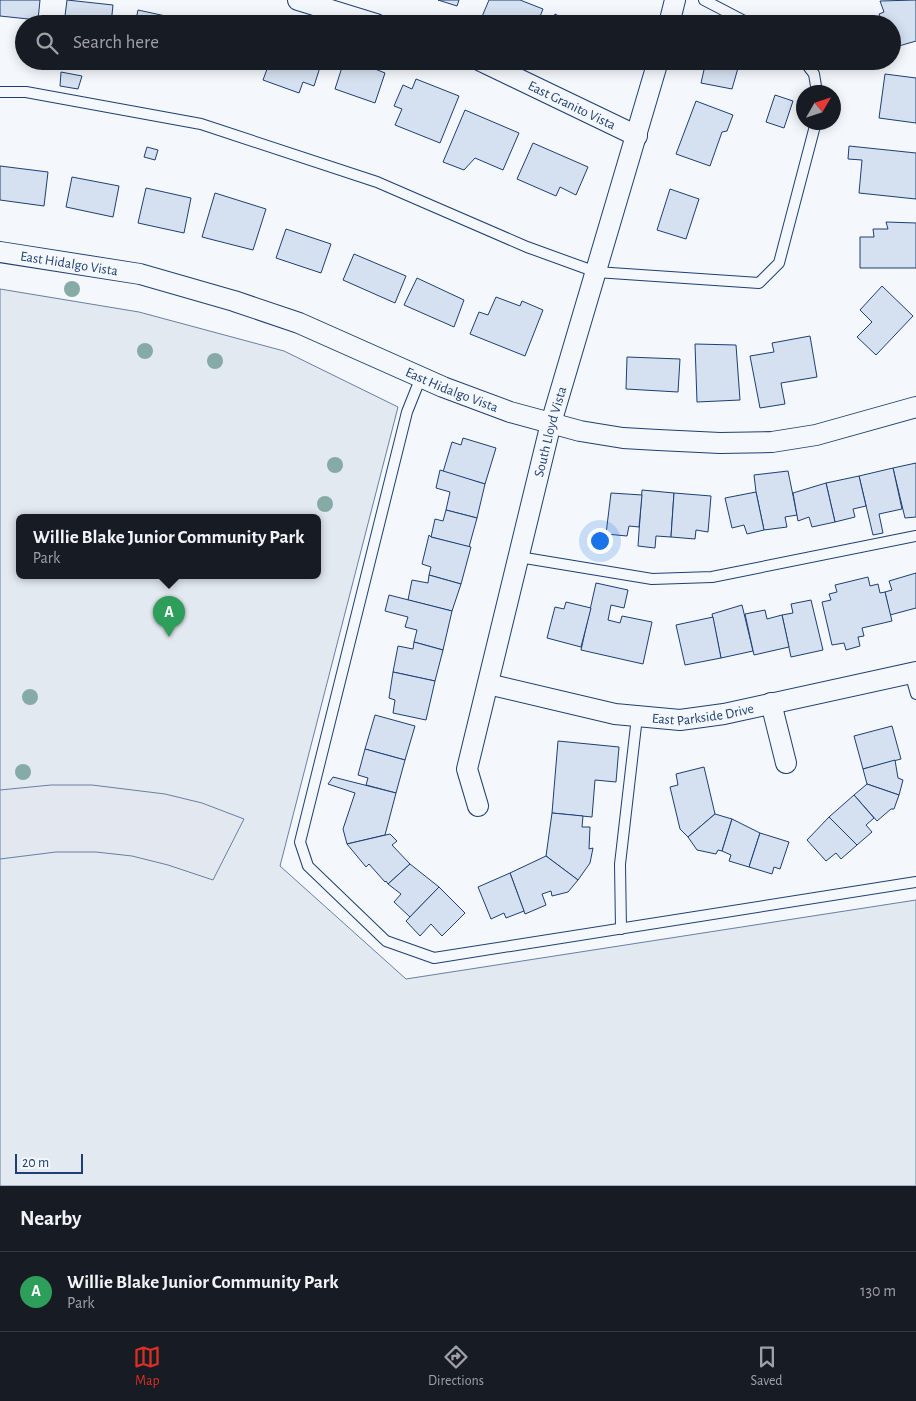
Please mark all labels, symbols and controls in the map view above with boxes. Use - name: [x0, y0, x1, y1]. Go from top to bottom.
- search box: [15, 15, 901, 70]
- icon: search: [33, 29, 61, 57]
- text: Search here: [73, 33, 159, 52]
- street label: East Granito Vista: [526, 79, 618, 133]
- north arrow: [796, 85, 841, 130]
- street label: East Hidalgo Vista: [19, 249, 119, 278]
- street label: East Hidalgo Vista: [403, 365, 500, 415]
- street label: South Lloyd Vista: [532, 384, 570, 479]
- popup: [16, 514, 321, 579]
- text: Willie Blake Junior Community Park: [33, 528, 304, 547]
- your location: [587, 528, 613, 554]
- text: Park: [33, 550, 60, 566]
- pin: A: [153, 596, 185, 637]
- street label: East Parkside Drive: [651, 702, 755, 728]
- scale bar: [15, 1151, 82, 1174]
- text: 20 m: [22, 1156, 49, 1170]
- text: Nearby: [20, 1208, 81, 1229]
- text: Willie Blake Junior Community Park: [67, 1273, 339, 1292]
- text: A: [31, 1283, 41, 1299]
- text: 130 m: [860, 1283, 896, 1299]
- text: Park: [67, 1295, 95, 1311]
- tab: Map: [133, 1343, 161, 1390]
- tab: Directions: [428, 1343, 484, 1390]
- tab: Saved: [751, 1343, 783, 1390]

